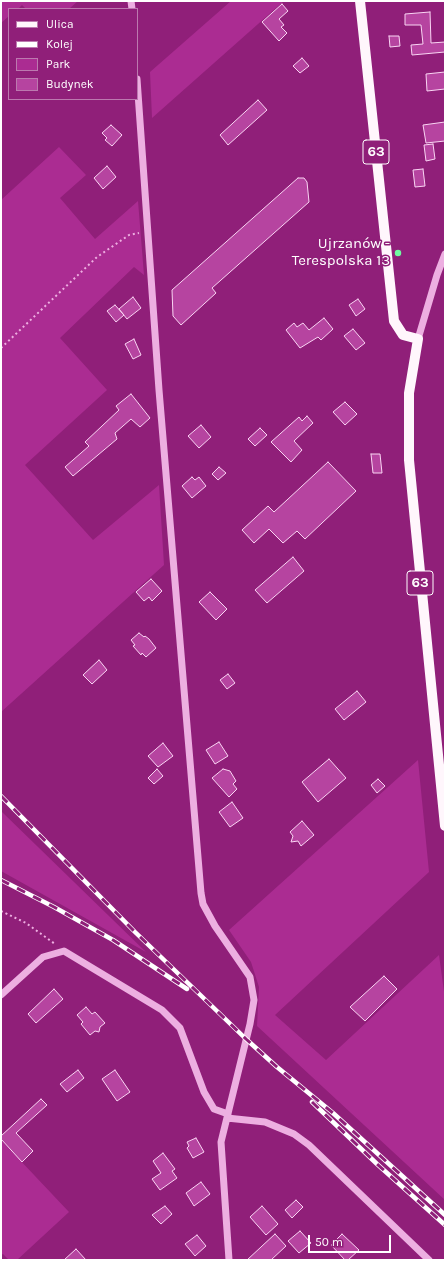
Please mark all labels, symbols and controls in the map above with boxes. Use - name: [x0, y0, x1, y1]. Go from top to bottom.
- legend: [8, 8, 138, 100]
- text: Ulica: [46, 17, 74, 31]
- text: Kolej: [46, 37, 73, 51]
- text: Park: [46, 57, 70, 71]
- text: Budynek: [46, 77, 94, 91]
- road number: 63: [363, 140, 389, 164]
- place label: Ujrzanów - Terespolska 13: [292, 235, 390, 270]
- marker: Ujrzanów - Terespolska 13: [393, 248, 403, 258]
- road number: 63: [407, 571, 433, 595]
- scale bar: [310, 1227, 393, 1253]
- text: 50 m: [315, 1235, 343, 1249]

